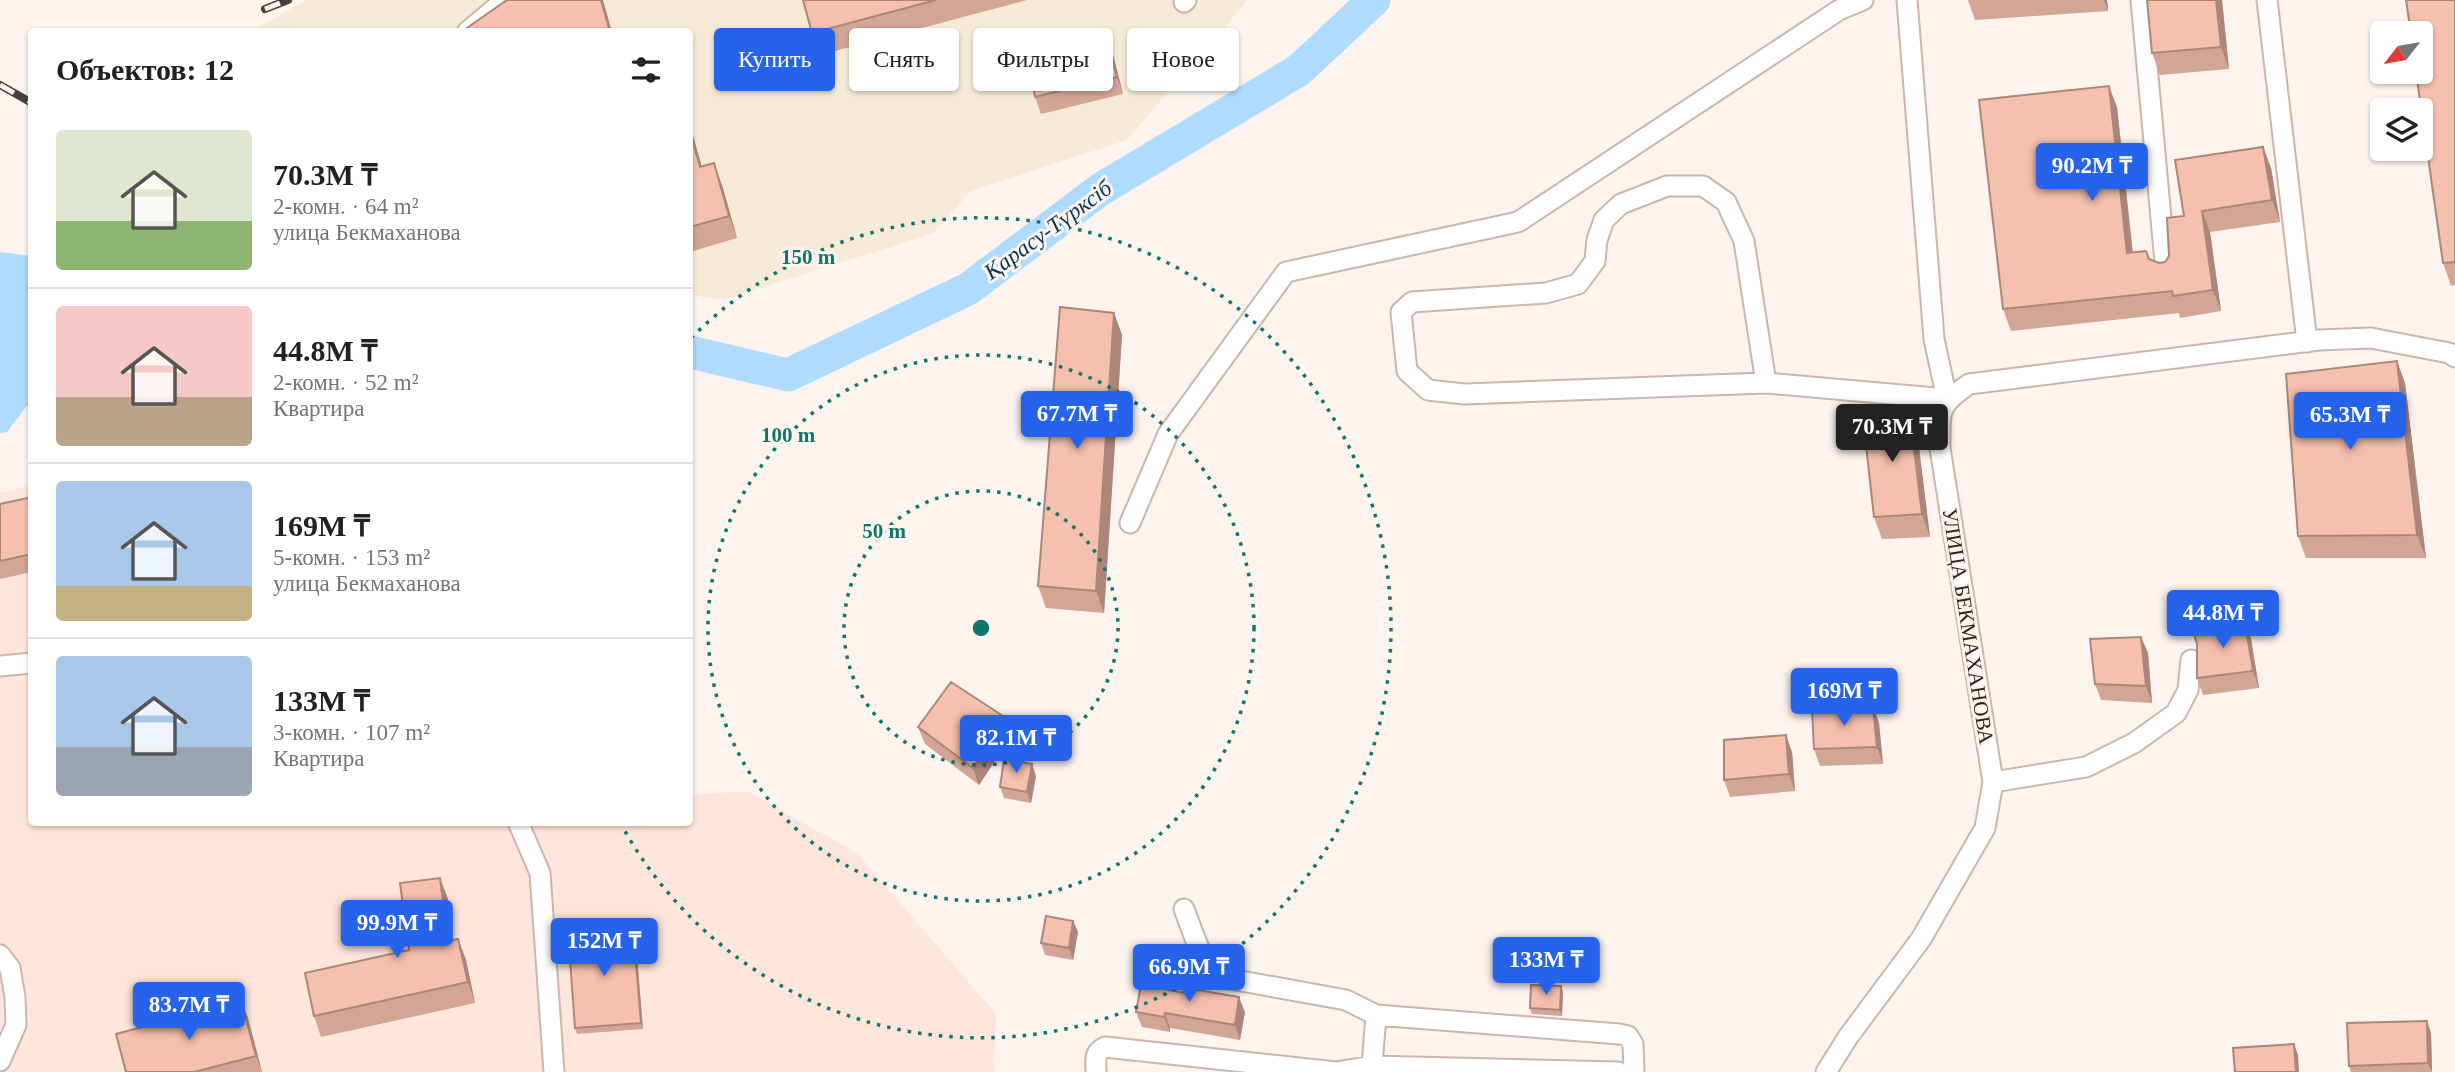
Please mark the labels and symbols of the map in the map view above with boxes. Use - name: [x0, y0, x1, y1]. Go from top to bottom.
- north arrow: [2370, 21, 2432, 84]
- pin: 90.2M ₸: [2027, 144, 2157, 203]
- water label: Қарасу-Түрксіб: [979, 175, 1118, 285]
- text: 150 m: [781, 245, 836, 269]
- pin: 67.7M ₸: [1012, 392, 1142, 451]
- pin: 65.3M ₸: [2285, 392, 2415, 452]
- pin: 70.3M ₸: [1827, 405, 1957, 464]
- text: 100 m: [761, 423, 816, 447]
- street label: УЛИЦА БЕКМАХАНОВА: [1937, 506, 1999, 747]
- text: 50 m: [862, 519, 906, 543]
- pin: 44.8M ₸: [2158, 590, 2288, 650]
- centre of rings: [969, 616, 993, 640]
- pin: 169M ₸: [1787, 668, 1901, 728]
- pin: 82.1M ₸: [951, 716, 1081, 775]
- pin: 99.9M ₸: [332, 900, 462, 960]
- pin: 152M ₸: [547, 918, 661, 978]
- pin: 133M ₸: [1489, 937, 1603, 997]
- pin: 66.9M ₸: [1124, 944, 1254, 1004]
- pin: 83.7M ₸: [124, 982, 254, 1042]

